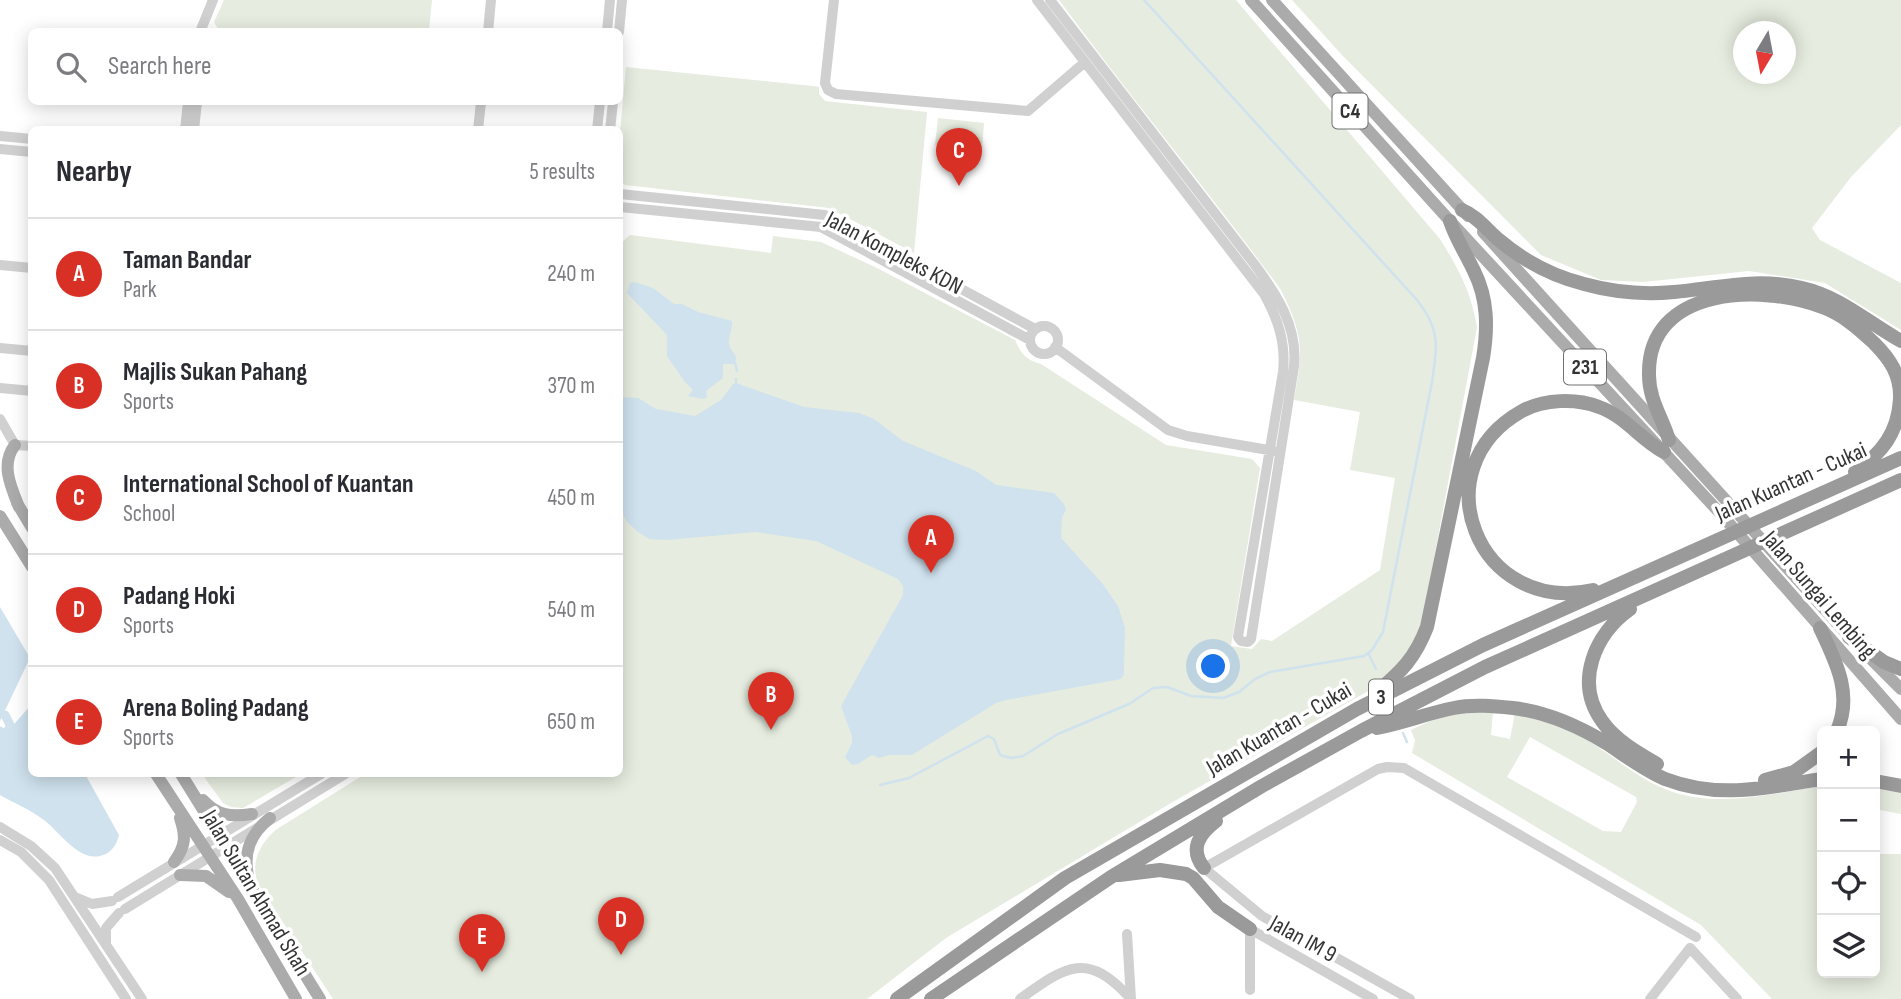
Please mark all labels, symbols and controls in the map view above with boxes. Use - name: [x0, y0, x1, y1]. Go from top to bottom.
- north arrow: [1733, 21, 1796, 84]
- search box: [28, 28, 623, 105]
- icon: search: [52, 48, 90, 86]
- text: Search here: [108, 51, 211, 82]
- road number: C4: [1332, 94, 1368, 128]
- pin: C: [936, 128, 982, 186]
- text: Nearby: [56, 154, 132, 190]
- text: 5 results: [529, 158, 595, 186]
- street label: Jalan Kompleks KDN: [820, 205, 967, 301]
- text: Taman Bandar: [123, 245, 252, 276]
- text: A: [74, 260, 84, 288]
- text: 240 m: [547, 260, 595, 288]
- text: Park: [123, 276, 157, 304]
- road number: 231: [1564, 350, 1606, 384]
- text: Majlis Sukan Pahang: [123, 357, 307, 388]
- text: B: [74, 372, 84, 400]
- text: 370 m: [548, 372, 595, 400]
- text: Sports: [123, 388, 174, 416]
- street label: Jalan Kuantan - Cukai: [1710, 436, 1871, 528]
- text: International School of Kuantan: [123, 469, 414, 500]
- text: C: [73, 484, 85, 512]
- text: 450 m: [547, 484, 595, 512]
- text: School: [123, 500, 175, 528]
- pin: A: [908, 515, 954, 573]
- street label: Jalan Sungai Lembing: [1755, 525, 1882, 665]
- text: Padang Hoki: [123, 581, 235, 612]
- text: D: [73, 596, 85, 624]
- text: 540 m: [547, 596, 595, 624]
- text: Sports: [123, 612, 174, 640]
- your location: [1196, 649, 1230, 683]
- pin: B: [748, 672, 794, 730]
- street label: Jalan Kuantan - Cukai: [1201, 676, 1356, 782]
- road number: 3: [1369, 680, 1393, 714]
- text: Arena Boling Padang: [123, 693, 309, 724]
- text: E: [74, 708, 84, 736]
- text: 650 m: [547, 708, 595, 736]
- text: Sports: [123, 724, 174, 752]
- map controls: [1817, 726, 1880, 978]
- button: +: [1817, 726, 1880, 789]
- button: −: [1817, 789, 1880, 852]
- street label: Jalan Sultan Ahmad Shah: [195, 804, 317, 981]
- button: locate: [1817, 852, 1880, 915]
- pin: D: [598, 897, 644, 955]
- street label: Jalan IM 9: [1264, 909, 1341, 969]
- pin: E: [459, 914, 505, 972]
- button: layers: [1817, 915, 1880, 978]

